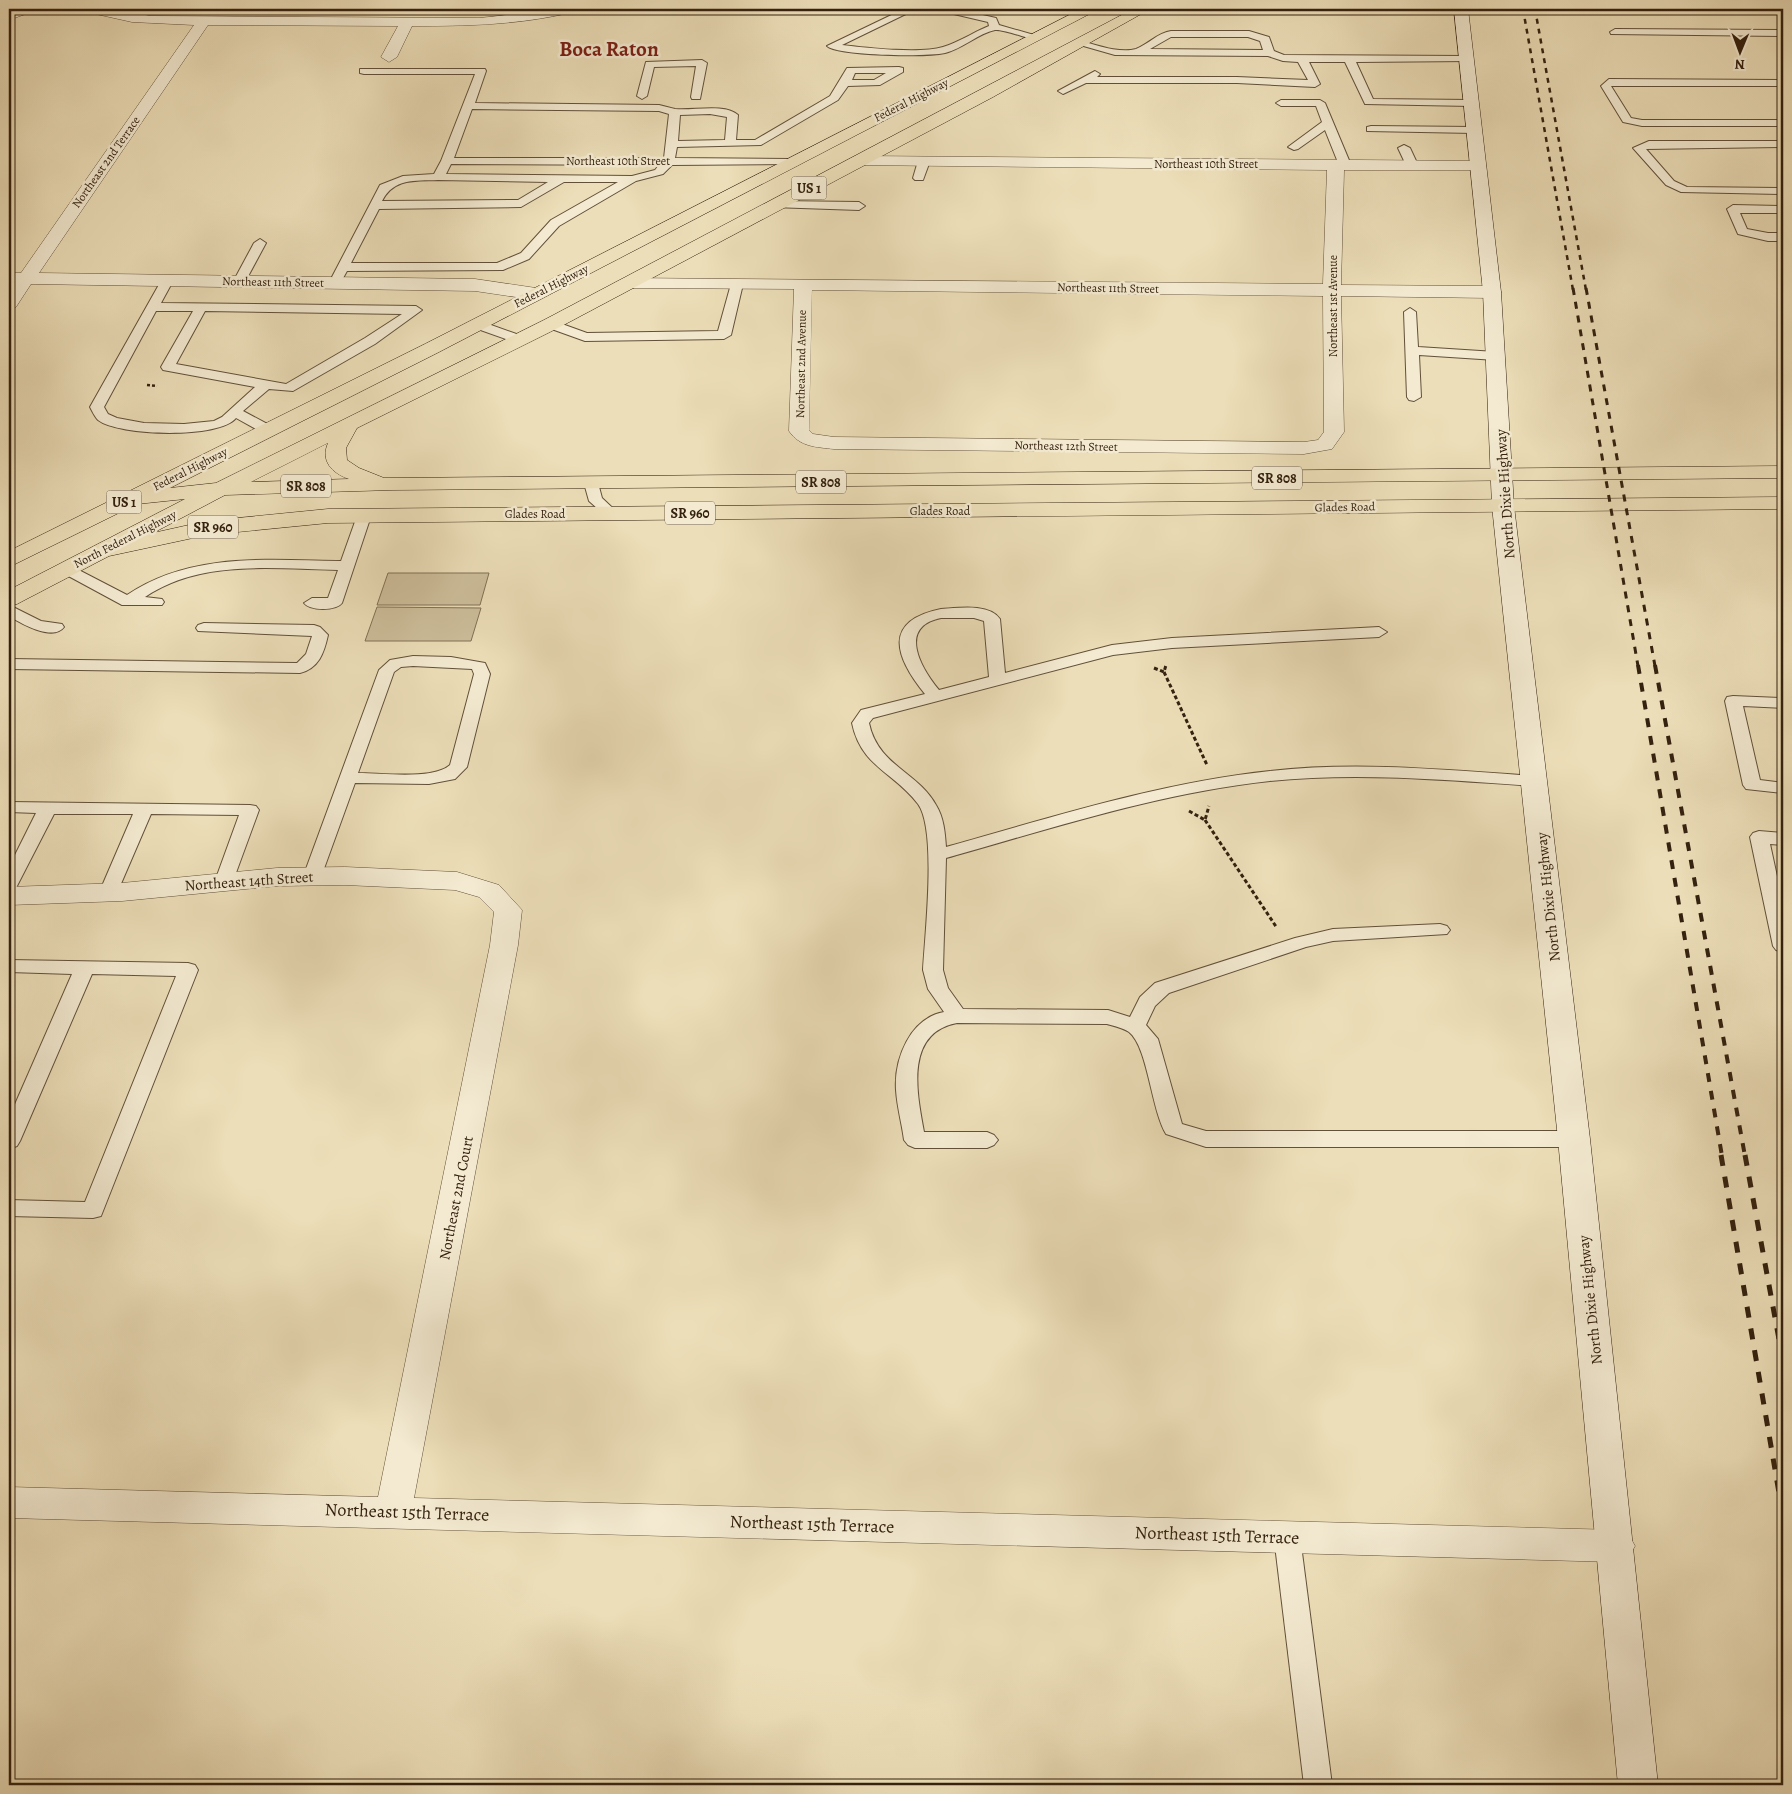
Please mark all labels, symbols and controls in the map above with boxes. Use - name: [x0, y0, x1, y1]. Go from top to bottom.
- north arrow: [1714, 28, 1764, 78]
- district label: Boca Raton: [559, 35, 659, 63]
- text: N: [1735, 55, 1745, 74]
- street label: Federal Highway: [871, 74, 952, 126]
- street label: Northeast 2nd Terrace: [68, 113, 144, 211]
- street label: Northeast 10th Street: [566, 153, 670, 169]
- street label: Northeast 10th Street: [1154, 156, 1258, 172]
- road number: US 1: [792, 177, 826, 200]
- street label: Northeast 1st Avenue: [1325, 255, 1341, 357]
- street label: Federal Highway: [511, 260, 592, 312]
- street label: Northeast 11th Street: [222, 273, 324, 291]
- street label: Northeast 11th Street: [1057, 279, 1159, 297]
- street label: Northeast 2nd Avenue: [792, 310, 810, 418]
- street label: North Dixie Highway: [1490, 428, 1520, 559]
- street label: Northeast 12th Street: [1014, 437, 1118, 455]
- street label: Federal Highway: [150, 443, 231, 495]
- road number: SR 808: [1252, 466, 1302, 489]
- road number: SR 808: [796, 471, 846, 494]
- road number: SR 808: [281, 474, 331, 498]
- road number: US 1: [106, 491, 142, 514]
- street label: Glades Road: [1315, 498, 1376, 516]
- road number: SR 960: [665, 502, 715, 524]
- street label: Glades Road: [910, 503, 971, 519]
- street label: North Federal Highway: [71, 506, 180, 572]
- street label: Glades Road: [505, 506, 566, 522]
- road number: SR 960: [188, 516, 238, 538]
- street label: North Dixie Highway: [1531, 831, 1565, 963]
- street label: Northeast 14th Street: [184, 867, 314, 895]
- street label: Northeast 2nd Court: [434, 1134, 478, 1262]
- street label: North Dixie Highway: [1573, 1234, 1607, 1366]
- street label: Northeast 15th Terrace: [324, 1497, 490, 1527]
- street label: Northeast 15th Terrace: [729, 1509, 895, 1539]
- street label: Northeast 15th Terrace: [1134, 1520, 1300, 1550]

